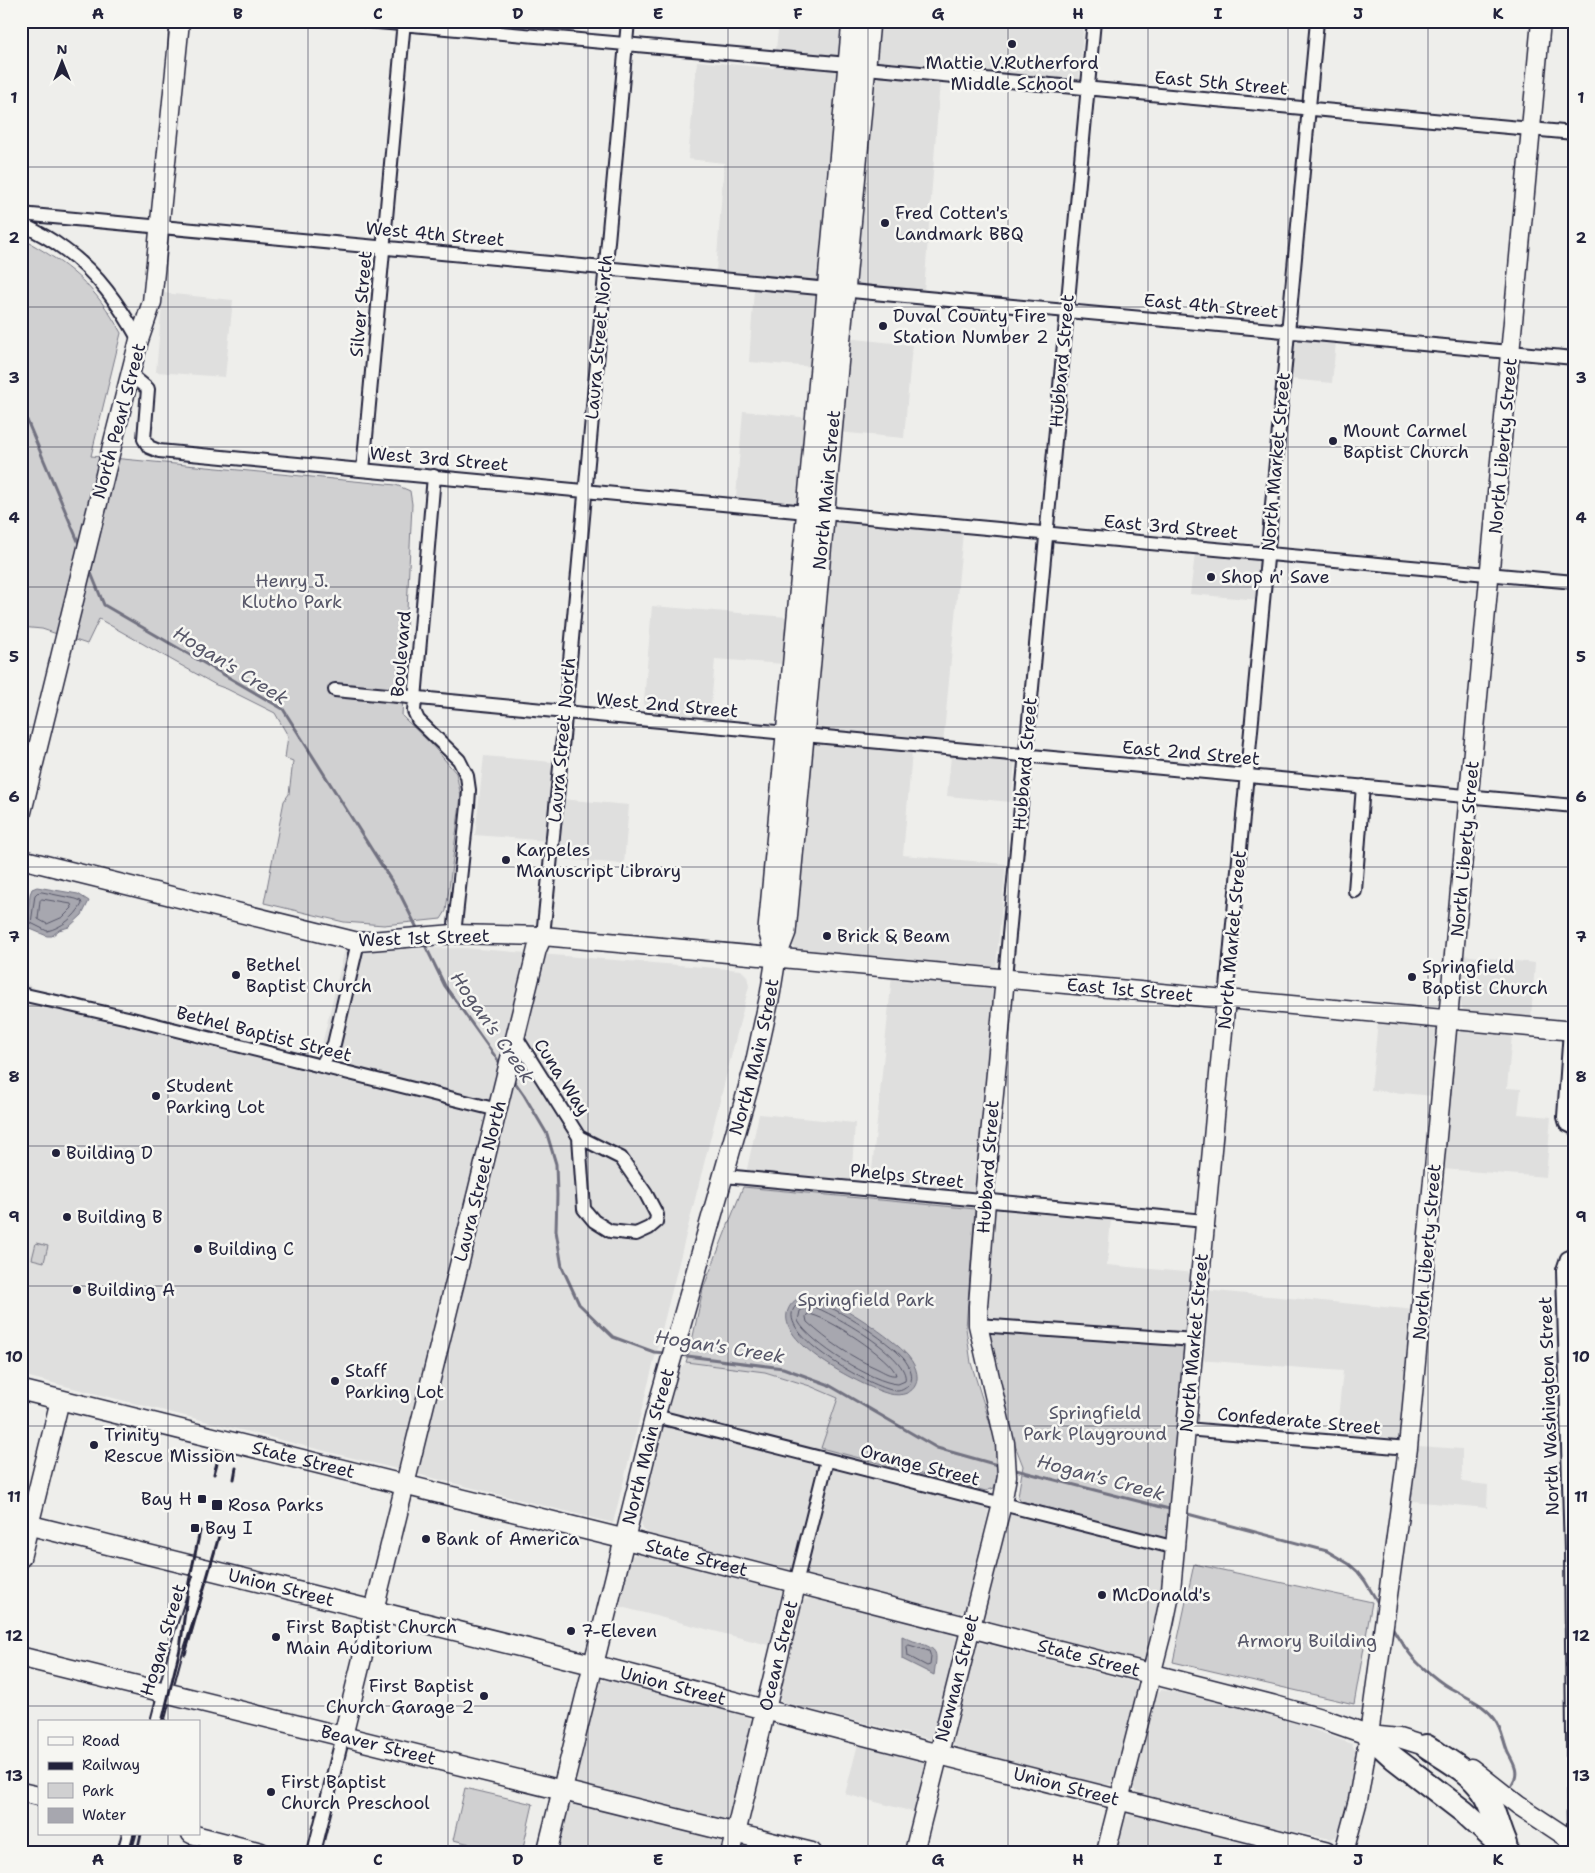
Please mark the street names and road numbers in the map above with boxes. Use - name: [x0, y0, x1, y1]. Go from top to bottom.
- street label: East 5th Street: [1153, 65, 1289, 101]
- street label: West 4th Street: [364, 216, 506, 252]
- street label: Silver Street: [344, 250, 378, 358]
- street label: Laura Street North: [580, 253, 618, 421]
- street label: East 4th Street: [1143, 288, 1279, 324]
- street label: Hubbard Street: [1044, 293, 1080, 429]
- street label: North Pearl Street: [87, 340, 151, 502]
- street label: North Liberty Street: [1483, 357, 1523, 535]
- street label: North Market Street: [1256, 371, 1296, 553]
- street label: North Main Street: [807, 409, 846, 571]
- street label: West 3rd Street: [368, 441, 510, 477]
- street label: East 3rd Street: [1103, 509, 1239, 545]
- street label: Boulevard: [385, 610, 417, 698]
- street label: Laura Street North: [543, 656, 581, 824]
- street label: West 2nd Street: [595, 687, 739, 723]
- street label: Hubbard Street: [1007, 696, 1043, 832]
- street label: East 2nd Street: [1121, 735, 1261, 771]
- street label: North Liberty Street: [1445, 760, 1485, 938]
- street label: North Market Street: [1212, 849, 1252, 1031]
- street label: West 1st Street: [358, 924, 490, 952]
- street label: East 1st Street: [1066, 973, 1194, 1007]
- street label: North Main Street: [723, 977, 785, 1138]
- street label: Bethel Baptist Street: [174, 1001, 354, 1067]
- street label: Cuna Way: [528, 1034, 596, 1120]
- street label: Laura Street North: [448, 1098, 512, 1264]
- street label: Hubbard Street: [971, 1099, 1005, 1235]
- street label: Phelps Street: [849, 1158, 965, 1194]
- street label: North Liberty Street: [1407, 1163, 1447, 1341]
- street label: North Market Street: [1174, 1252, 1214, 1434]
- street label: North Washington Street: [1533, 1296, 1565, 1516]
- street label: North Main Street: [617, 1365, 680, 1527]
- street label: Confederate Street: [1216, 1402, 1382, 1440]
- street label: State Street: [250, 1436, 357, 1484]
- street label: Orange Street: [858, 1439, 982, 1491]
- street label: State Street: [643, 1533, 750, 1582]
- street label: Union Street: [226, 1563, 337, 1612]
- street label: Hogan Street: [135, 1581, 191, 1699]
- street label: Ocean Street: [754, 1598, 803, 1713]
- street label: Newnan Street: [929, 1611, 985, 1745]
- street label: State Street: [1035, 1633, 1143, 1683]
- street label: Union Street: [617, 1660, 729, 1711]
- street label: Beaver Street: [318, 1719, 439, 1771]
- street label: Union Street: [1011, 1762, 1122, 1811]

